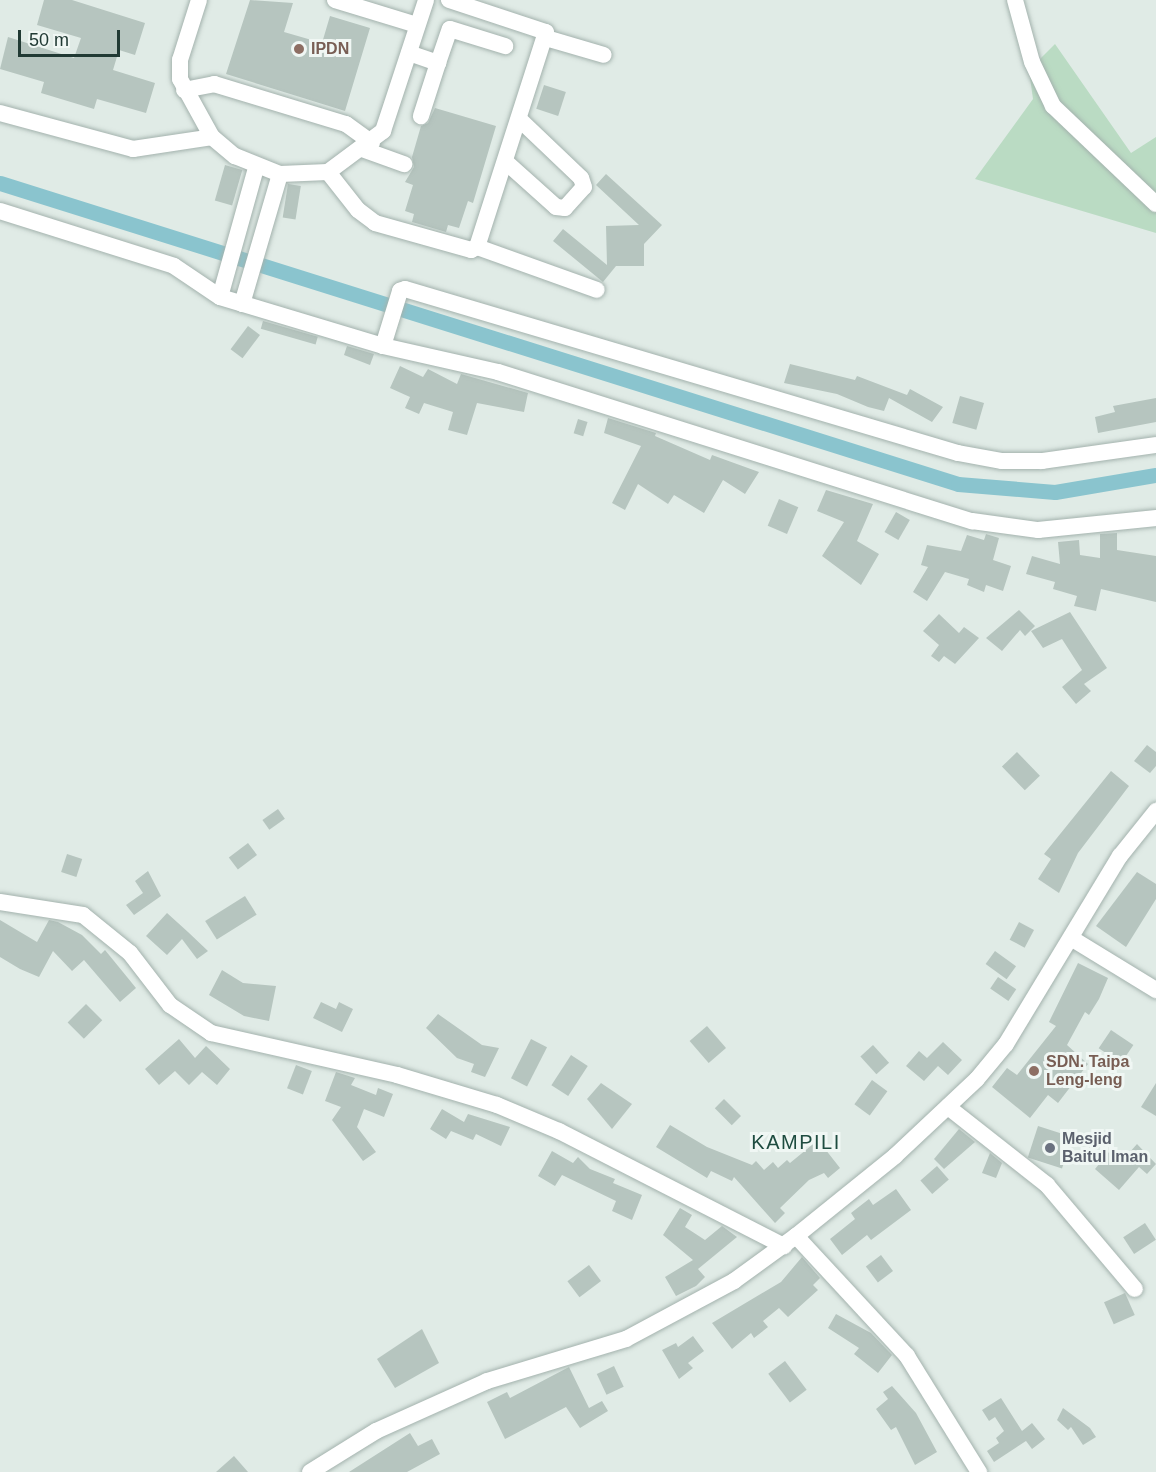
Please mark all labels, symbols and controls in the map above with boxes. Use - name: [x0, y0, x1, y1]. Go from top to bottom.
- scale bar: [21, 18, 123, 56]
- text: 50 m: [29, 30, 69, 50]
- place label: IPDN: [311, 39, 349, 59]
- marker: IPDN: [292, 42, 306, 56]
- place label: SDN. Taipa Leng-leng: [1046, 1052, 1129, 1090]
- marker: SDN. Taipa Leng-leng: [1027, 1064, 1041, 1078]
- place label: Mesjid Baitul Iman: [1062, 1129, 1148, 1167]
- district label: KAMPILI: [751, 1130, 841, 1154]
- marker: Mesjid Baitul Iman: [1043, 1141, 1057, 1155]

